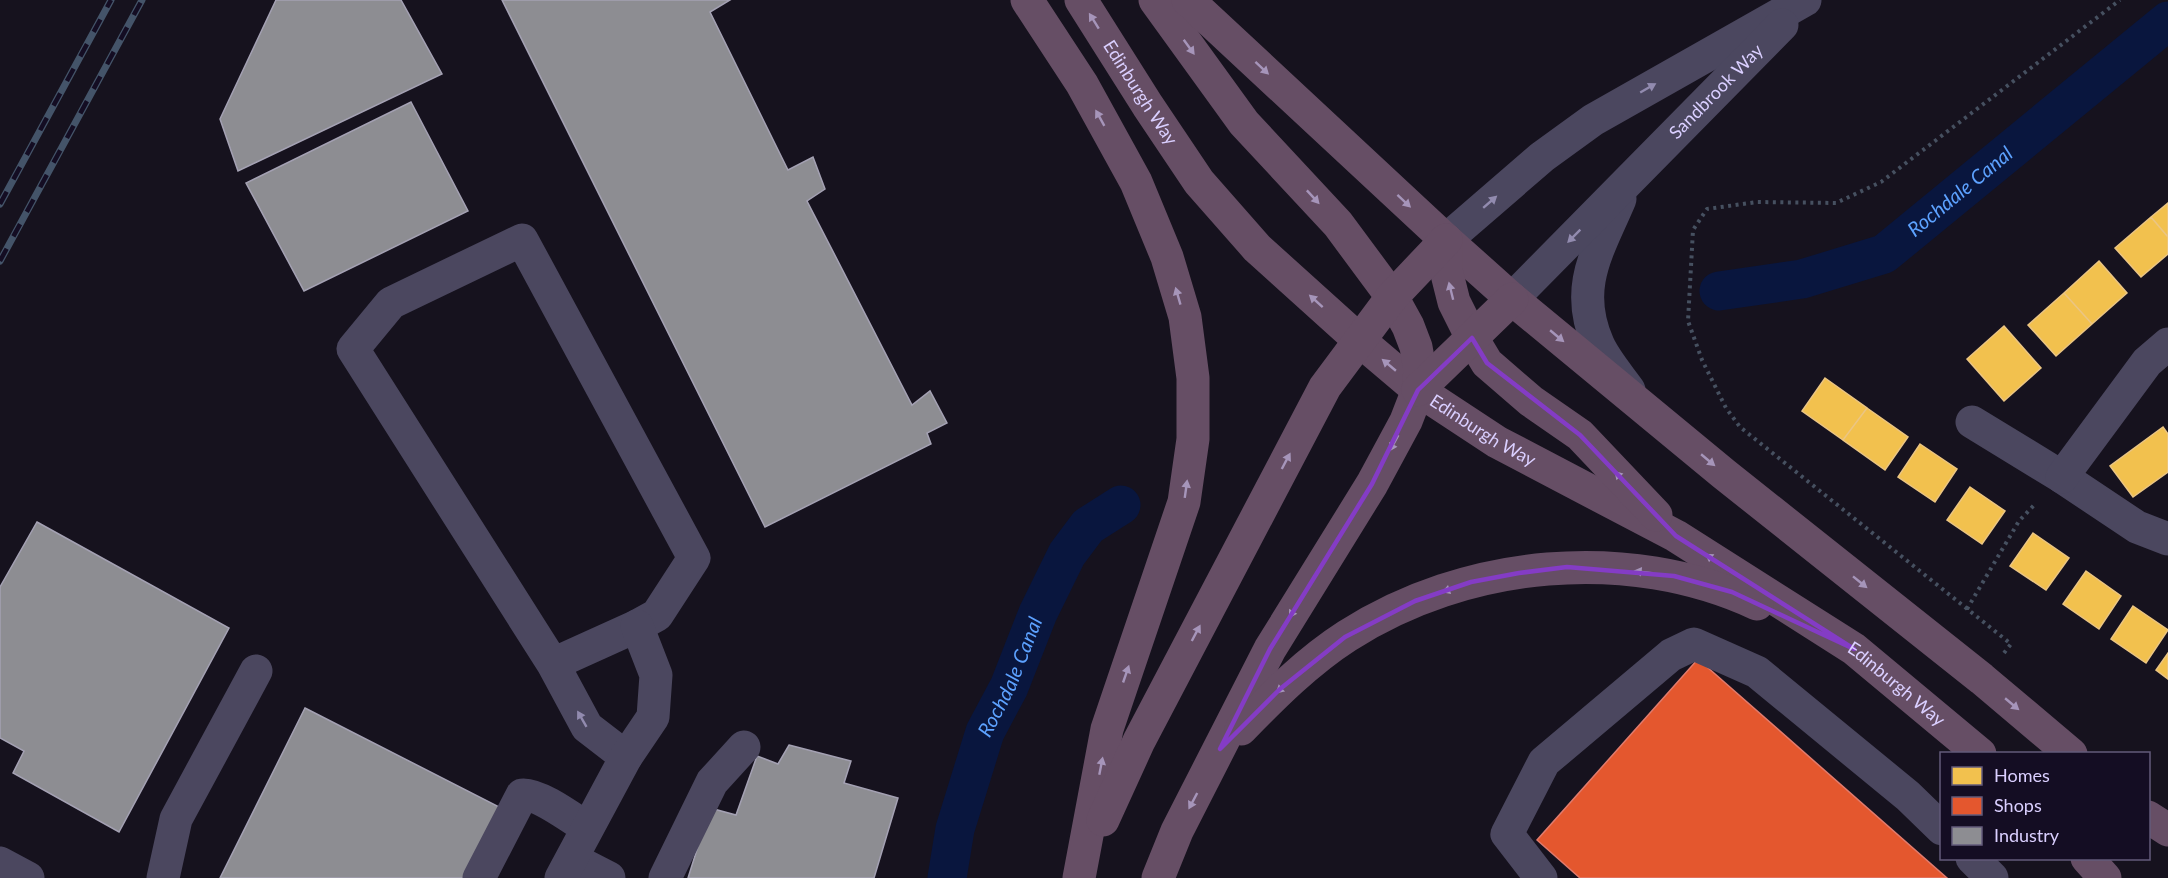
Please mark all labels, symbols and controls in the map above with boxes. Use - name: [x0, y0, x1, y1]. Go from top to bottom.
- one-way arrow: [1089, 13, 1100, 29]
- street label: Edinburgh Way: [1099, 36, 1183, 149]
- street label: Sandbrook Way: [1664, 38, 1768, 143]
- one-way arrow: [1183, 39, 1195, 55]
- one-way arrow: [1254, 61, 1268, 75]
- one-way arrow: [1640, 83, 1657, 93]
- one-way arrow: [1095, 109, 1105, 126]
- water label: Rochdale Canal: [1902, 140, 2017, 241]
- one-way arrow: [1306, 190, 1320, 205]
- one-way arrow: [1397, 194, 1411, 208]
- one-way arrow: [1482, 196, 1497, 209]
- one-way arrow: [1567, 229, 1581, 243]
- one-way arrow: [1446, 282, 1456, 300]
- one-way arrow: [1173, 286, 1182, 304]
- one-way arrow: [1308, 294, 1323, 308]
- one-way arrow: [1549, 329, 1564, 342]
- one-way arrow: [1382, 359, 1397, 372]
- street label: Edinburgh Way: [1426, 389, 1541, 471]
- one-way arrow: [1389, 435, 1399, 452]
- one-way arrow: [1281, 452, 1291, 469]
- one-way arrow: [1700, 454, 1716, 467]
- one-way arrow: [1614, 471, 1628, 486]
- one-way arrow: [1182, 479, 1191, 498]
- one-way arrow: [1704, 553, 1721, 564]
- one-way arrow: [1633, 567, 1652, 577]
- one-way arrow: [1852, 576, 1868, 589]
- one-way arrow: [1442, 584, 1460, 594]
- one-way arrow: [1289, 602, 1300, 618]
- water label: Rochdale Canal: [972, 613, 1046, 740]
- one-way arrow: [1191, 625, 1200, 642]
- street label: Edinburgh Way: [1844, 636, 1951, 731]
- one-way arrow: [1121, 665, 1131, 683]
- one-way arrow: [1275, 680, 1291, 693]
- one-way arrow: [2004, 698, 2020, 711]
- one-way arrow: [577, 711, 588, 727]
- legend: [1940, 752, 2150, 860]
- one-way arrow: [1097, 756, 1106, 775]
- text: Homes: [1994, 764, 2050, 786]
- one-way arrow: [1188, 793, 1198, 810]
- text: Shops: [1994, 794, 2042, 816]
- text: Industry: [1994, 824, 2060, 846]

